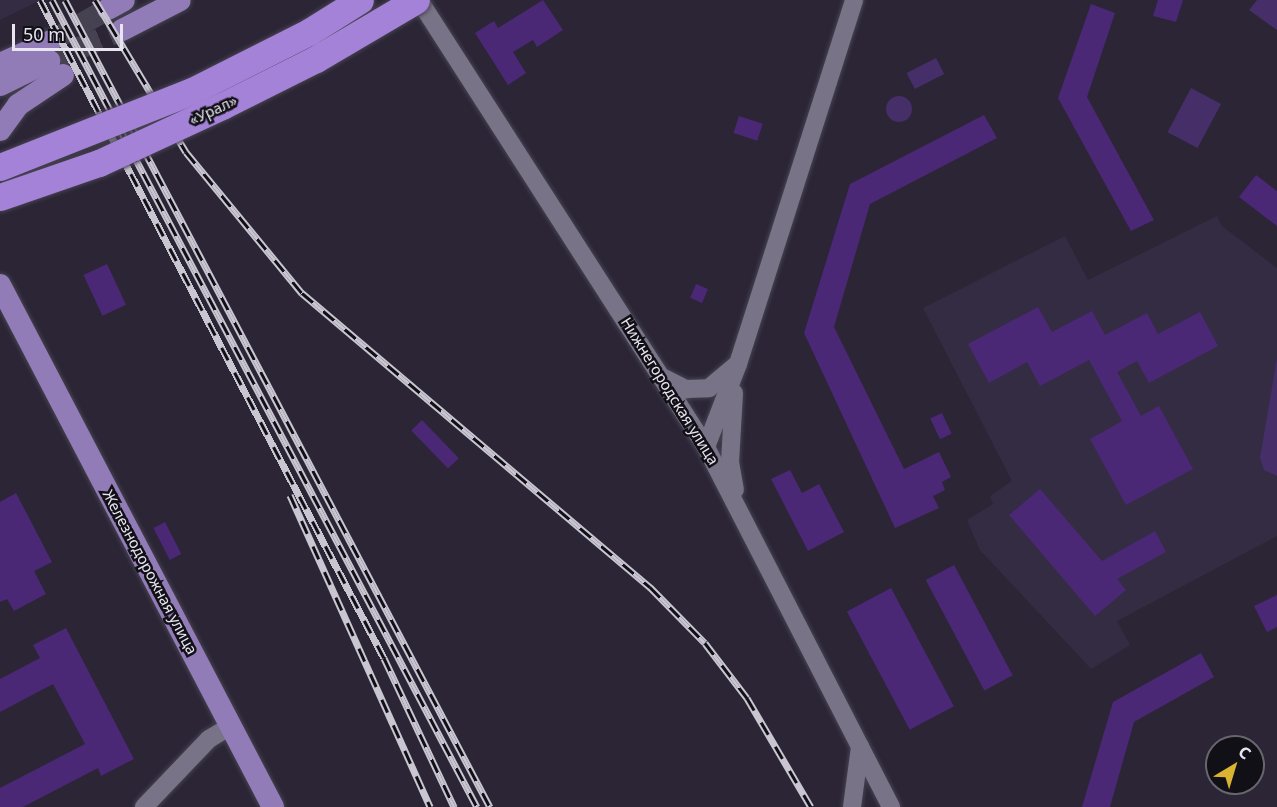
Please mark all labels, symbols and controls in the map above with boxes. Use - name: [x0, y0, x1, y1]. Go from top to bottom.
- scale bar: [15, 12, 126, 50]
- text: 50 m: [23, 22, 65, 46]
- street label: «Урал»: [186, 91, 240, 129]
- street label: Нижнегородская улица: [617, 314, 723, 468]
- street label: Железнодорожная улица: [99, 487, 201, 657]
- north arrow: [1205, 735, 1265, 795]
- text: С: [1234, 741, 1256, 764]

